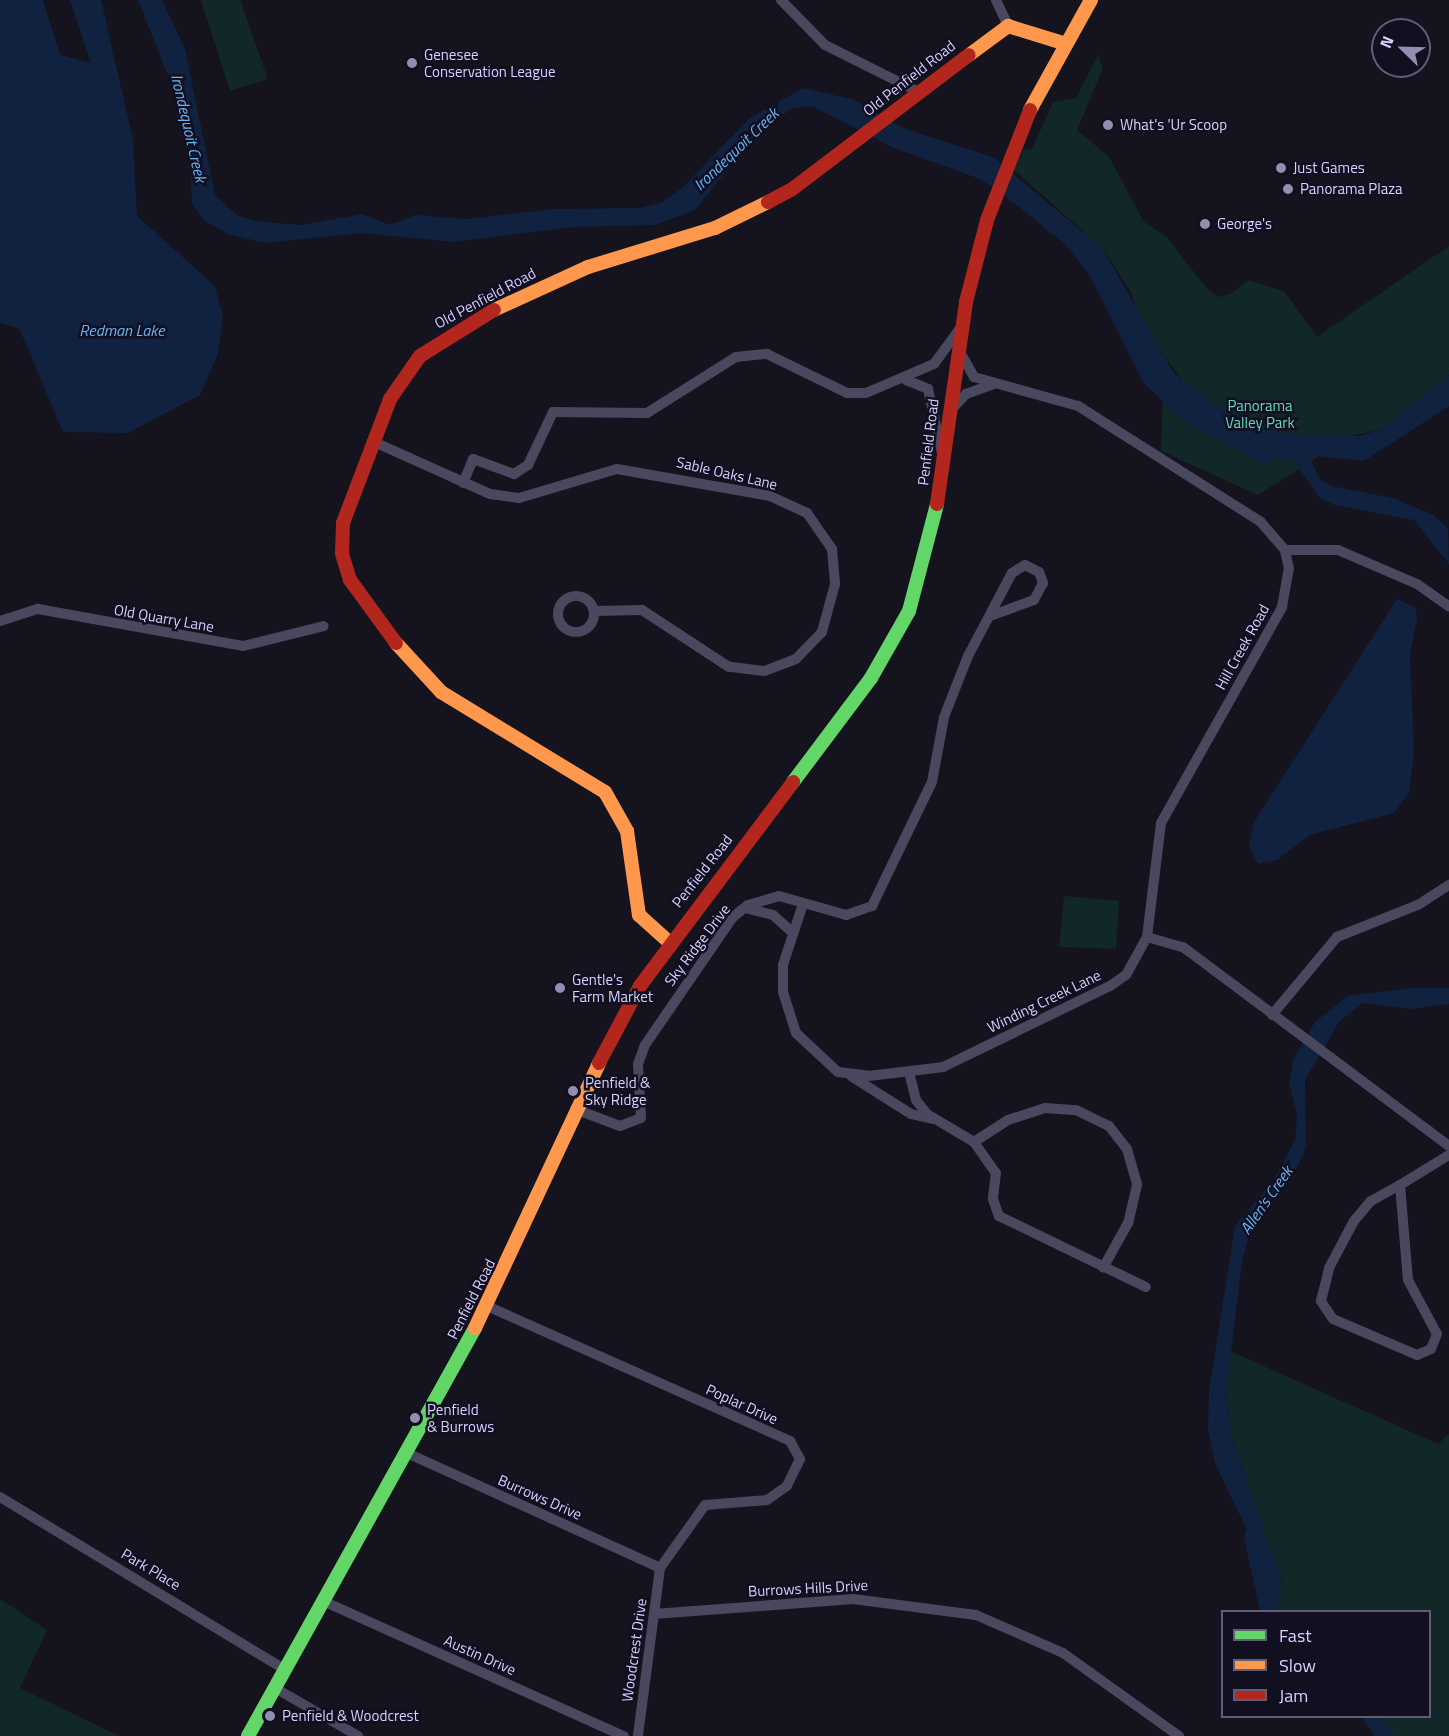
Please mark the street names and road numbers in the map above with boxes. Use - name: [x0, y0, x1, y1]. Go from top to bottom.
- street label: Old Penfield Road: [859, 36, 959, 120]
- street label: Old Penfield Road: [431, 264, 539, 332]
- street label: Penfield Road: [914, 397, 942, 487]
- street label: Sable Oaks Lane: [675, 453, 779, 493]
- street label: Old Quarry Lane: [113, 600, 215, 636]
- street label: Hill Creek Road: [1211, 601, 1273, 693]
- street label: Penfield Road: [668, 831, 736, 911]
- street label: Sky Ridge Drive: [660, 901, 734, 989]
- street label: Winding Creek Lane: [984, 966, 1104, 1036]
- street label: Penfield Road: [443, 1256, 499, 1342]
- street label: Poplar Drive: [703, 1380, 781, 1428]
- street label: Burrows Drive: [495, 1471, 585, 1523]
- street label: Park Place: [118, 1544, 184, 1594]
- street label: Burrows Hills Drive: [747, 1576, 869, 1600]
- street label: Woodcrest Drive: [618, 1597, 650, 1703]
- street label: Austin Drive: [441, 1631, 519, 1679]

